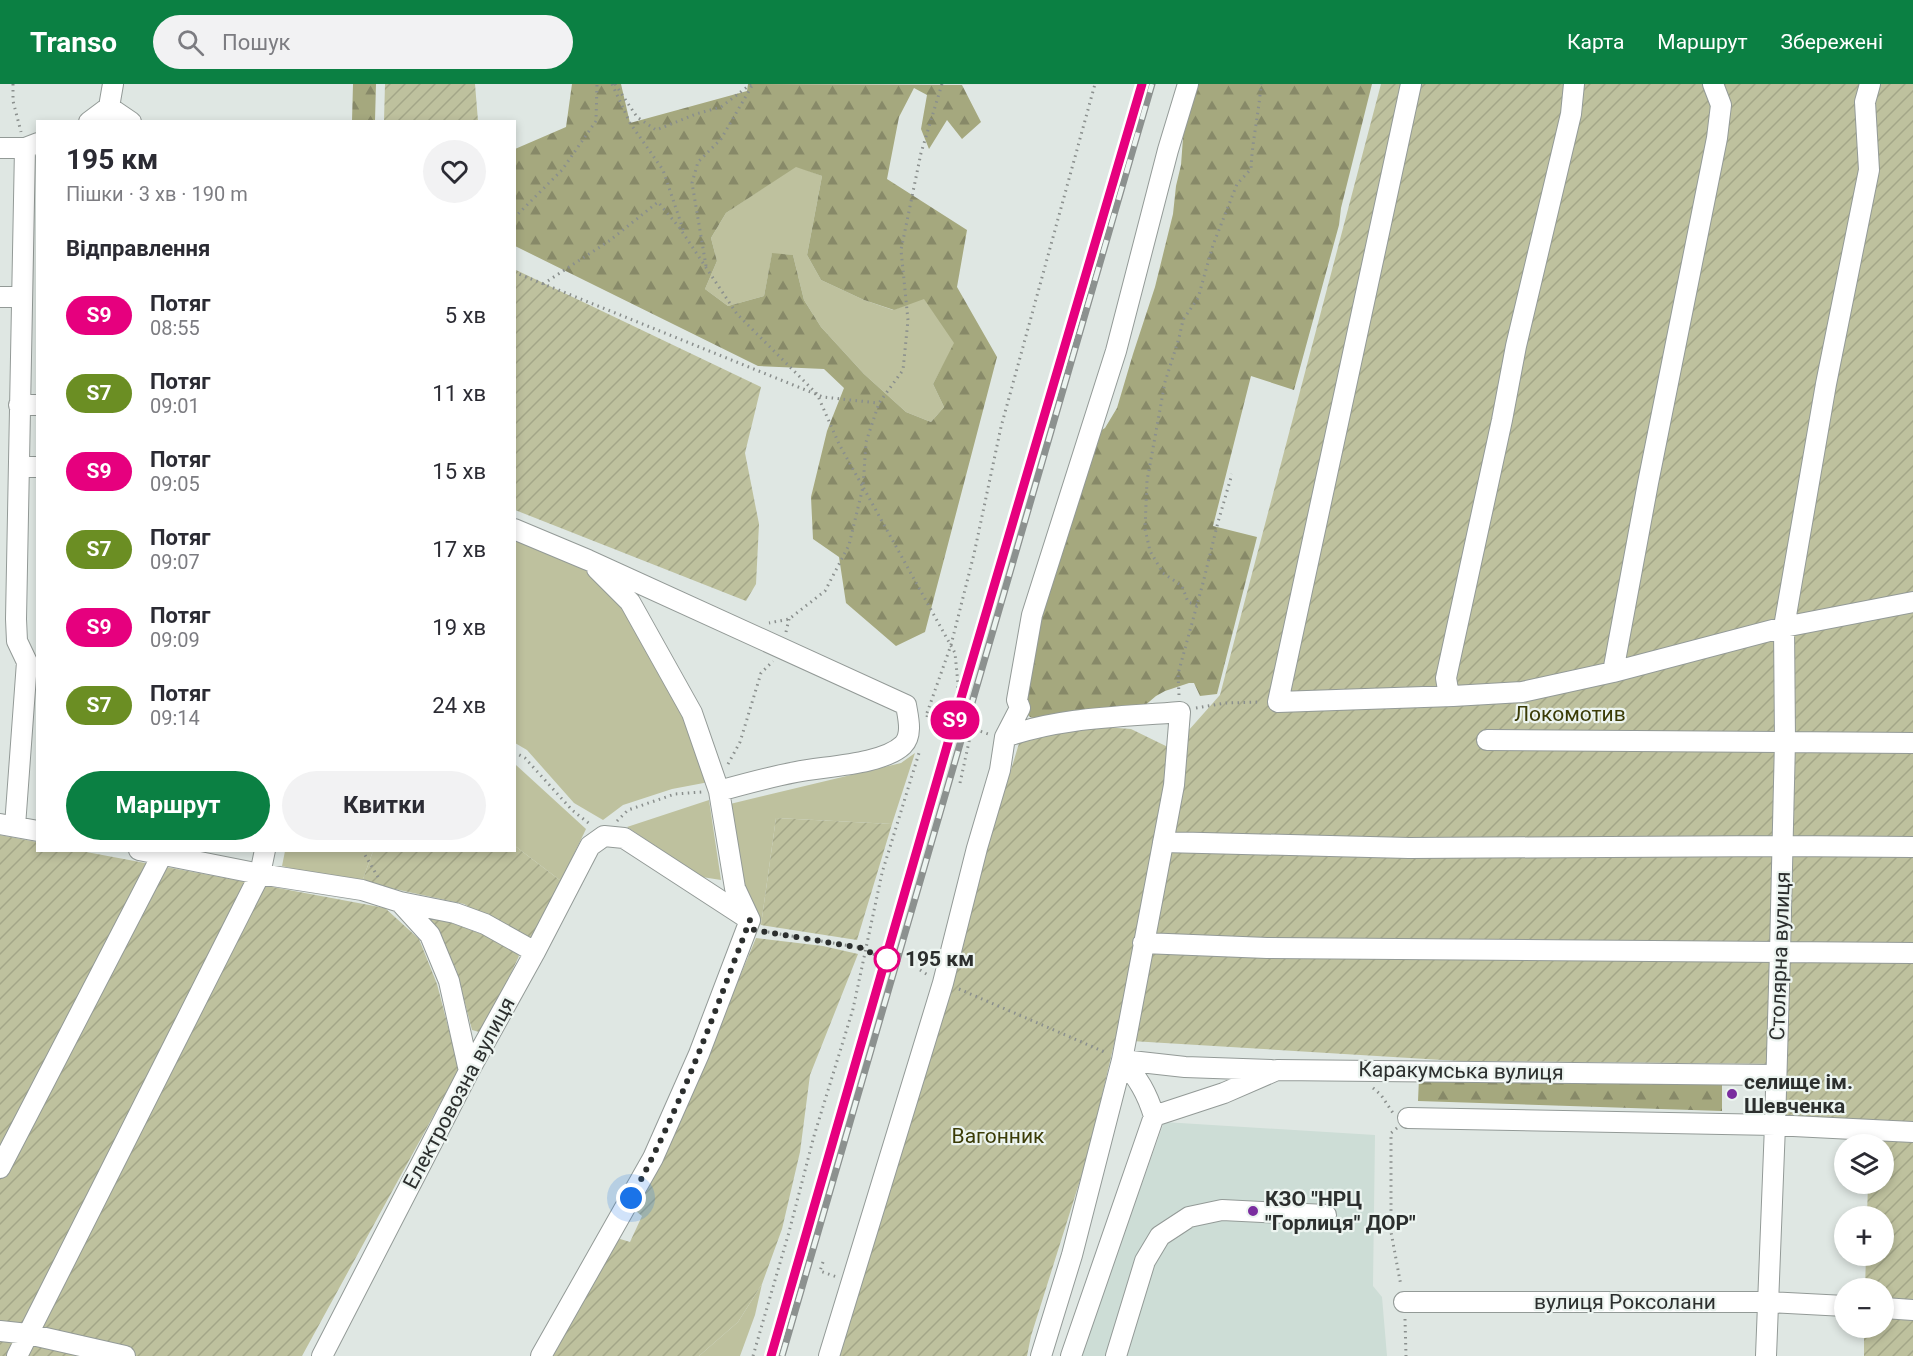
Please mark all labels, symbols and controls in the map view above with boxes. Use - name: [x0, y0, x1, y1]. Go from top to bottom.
- search box: [153, 15, 573, 69]
- text: Transo: [30, 26, 117, 59]
- icon: search: [174, 26, 207, 59]
- text: Пошук: [222, 30, 290, 55]
- text: Карта: [1567, 30, 1624, 54]
- text: Маршрут: [1657, 30, 1748, 54]
- text: Збережені: [1781, 30, 1883, 54]
- button: heart: [423, 140, 486, 203]
- text: 195 км: [66, 143, 158, 176]
- text: Пішки · 3 хв · 190 m: [66, 182, 248, 206]
- text: Відправлення: [66, 236, 210, 261]
- text: Потяг: [150, 291, 210, 316]
- text: S9: [87, 303, 111, 327]
- text: 5 хв: [445, 303, 486, 328]
- text: 08:55: [150, 316, 200, 340]
- text: Потяг: [150, 369, 210, 394]
- text: S7: [87, 381, 111, 405]
- text: 11 хв: [432, 381, 486, 406]
- text: 09:01: [150, 394, 200, 418]
- text: Потяг: [150, 447, 210, 472]
- text: S9: [87, 459, 111, 483]
- text: 15 хв: [432, 459, 486, 484]
- text: 09:05: [150, 472, 200, 496]
- text: Потяг: [150, 525, 210, 550]
- text: S7: [87, 537, 111, 561]
- text: 17 хв: [432, 537, 486, 562]
- text: 09:07: [150, 550, 200, 574]
- text: Потяг: [150, 603, 210, 628]
- text: S9: [87, 615, 111, 639]
- text: 19 хв: [432, 615, 486, 640]
- text: 09:09: [150, 628, 200, 652]
- text: Потяг: [150, 681, 210, 706]
- text: S7: [87, 693, 111, 717]
- text: 24 хв: [432, 693, 486, 718]
- line badge: S9: [928, 700, 982, 740]
- park label: Локомотив: [1514, 702, 1626, 726]
- text: 09:14: [150, 706, 200, 730]
- text: S9: [943, 708, 967, 732]
- button: Маршрут: [66, 771, 270, 840]
- button: Квитки: [282, 771, 486, 840]
- street label: Столярна вулиця: [1765, 871, 1795, 1041]
- marker: 195 км: [874, 946, 900, 972]
- place label: 195 км: [905, 947, 974, 971]
- street label: Електровозна вулиця: [398, 993, 520, 1193]
- street label: Каракумська вулиця: [1358, 1057, 1564, 1085]
- place label: селище ім. Шевченка: [1744, 1070, 1853, 1118]
- marker: селище ім. Шевченка: [1725, 1087, 1739, 1101]
- park label: Вагонник: [952, 1124, 1045, 1148]
- map controls: [1834, 1134, 1894, 1338]
- button: layers: [1834, 1134, 1894, 1194]
- your location: [616, 1183, 646, 1213]
- place label: КЗО "НРЦ "Горлиця" ДОР": [1265, 1187, 1416, 1235]
- marker: КЗО "НРЦ "Горлиця" ДОР": [1246, 1204, 1260, 1218]
- button: +: [1834, 1206, 1894, 1266]
- button: −: [1834, 1278, 1894, 1338]
- street label: вулиця Роксолани: [1534, 1290, 1716, 1314]

